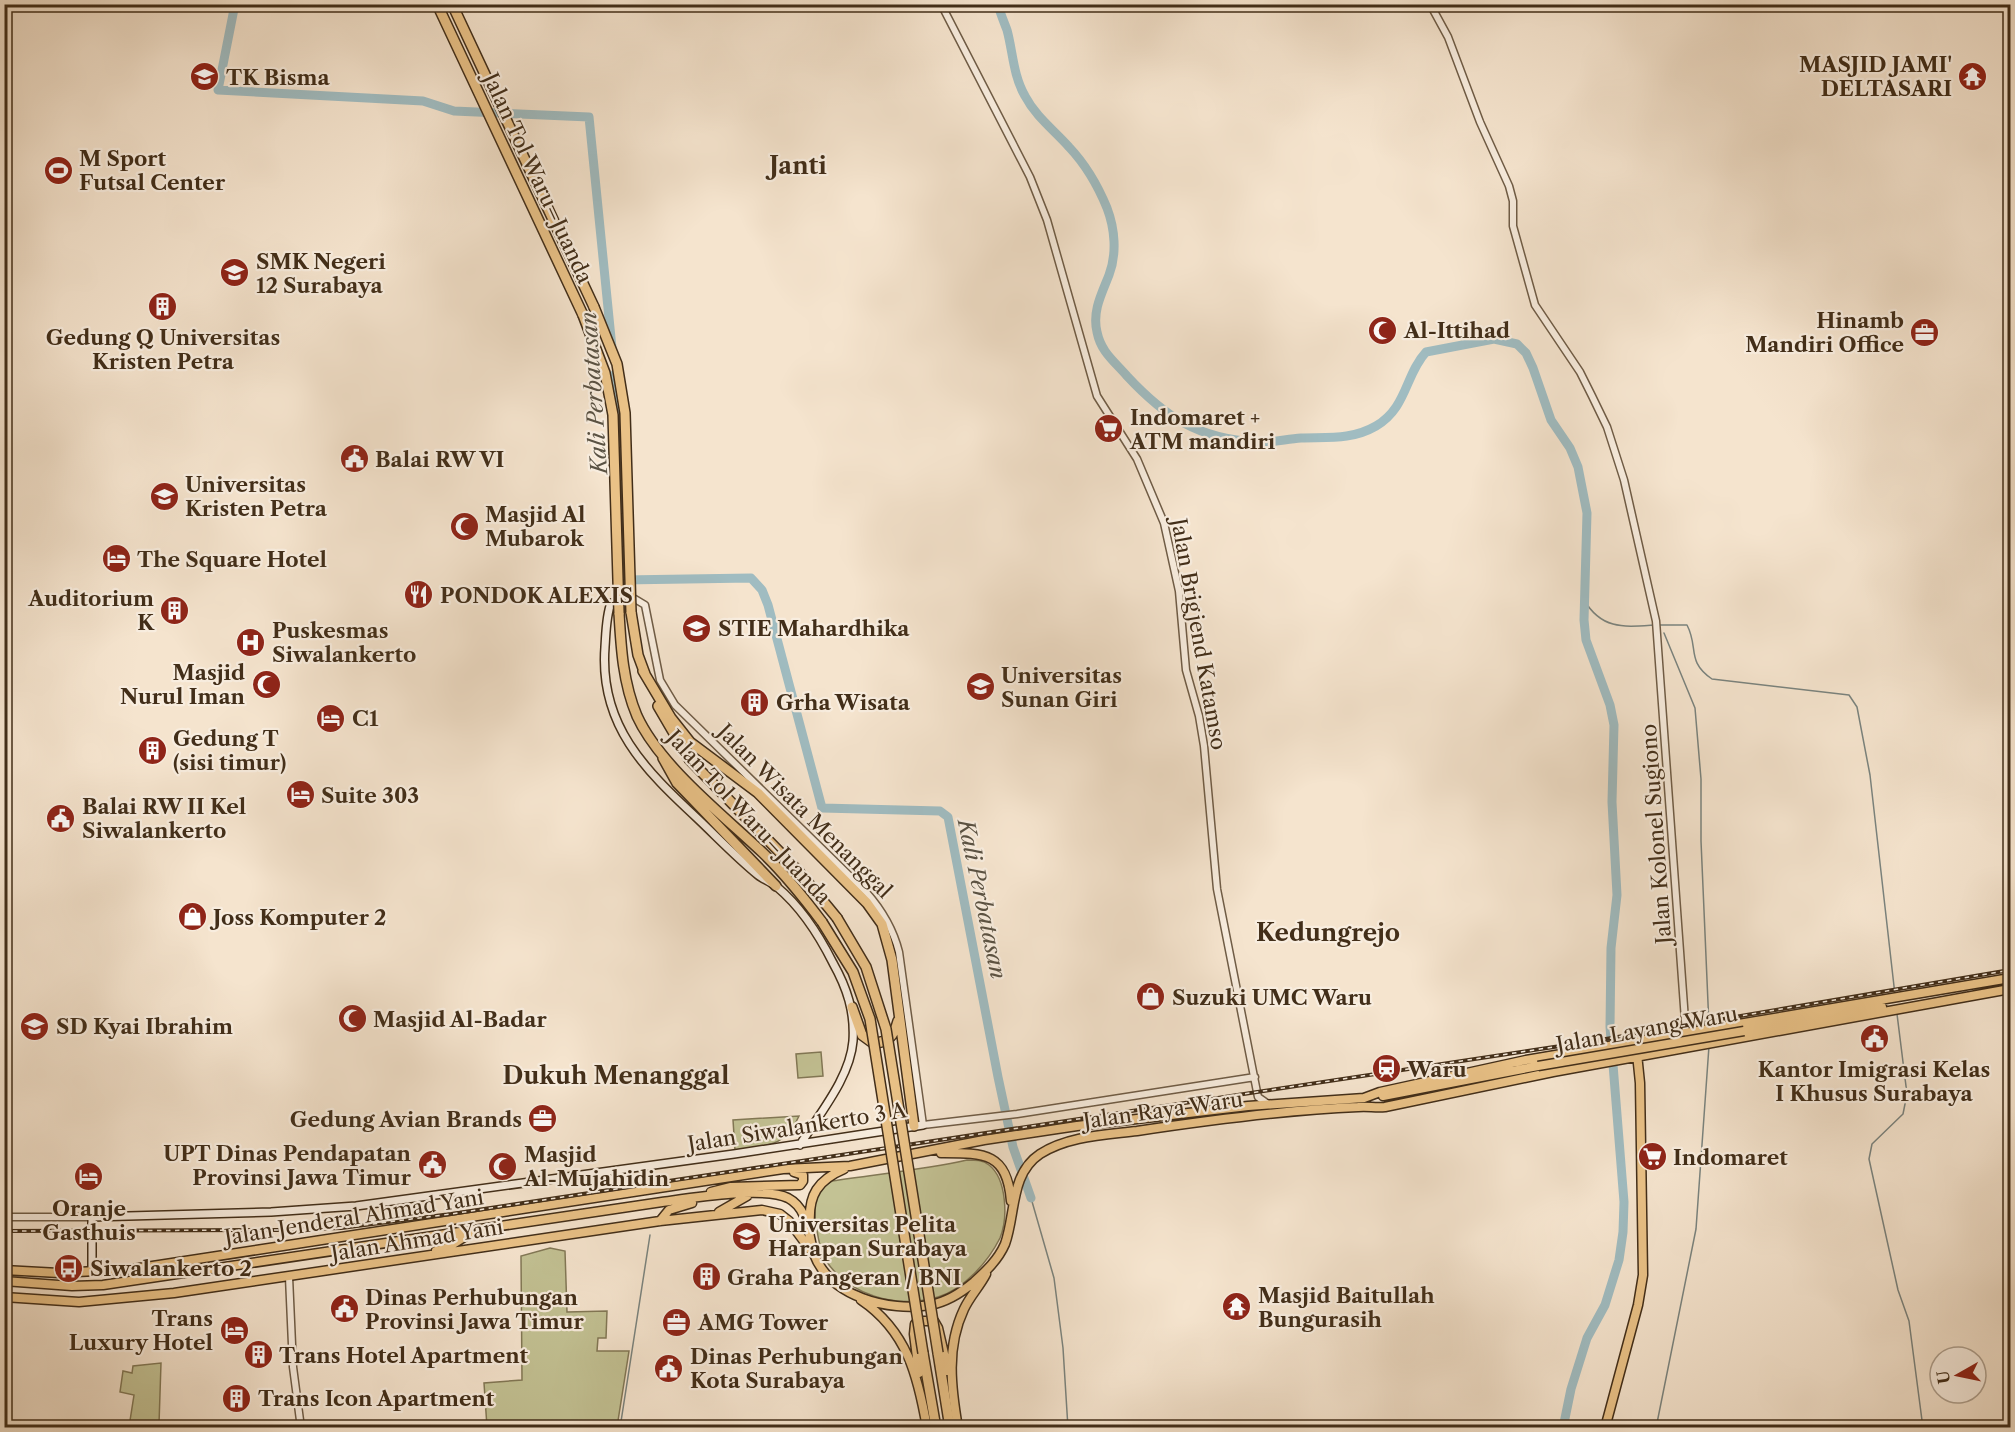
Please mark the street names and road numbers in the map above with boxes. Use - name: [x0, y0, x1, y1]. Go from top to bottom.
- street label: Jalan Tol Waru–Juanda: [477, 66, 598, 288]
- street label: Jalan Brigjend Katamso: [1166, 513, 1232, 752]
- street label: Jalan Wisata Menanggal: [711, 717, 897, 903]
- street label: Jalan Tol Waru–Juanda: [660, 722, 837, 910]
- street label: Jalan Kolonel Sugiono: [1636, 723, 1676, 948]
- street label: Jalan Layang Waru: [1551, 1001, 1740, 1058]
- street label: Jalan Raya Waru: [1079, 1086, 1244, 1134]
- street label: Jalan Siwalankerto 3 A: [683, 1097, 909, 1157]
- street label: Jalan Jenderal Ahmad Yani: [220, 1184, 485, 1250]
- street label: Jalan Ahmad Yani: [326, 1214, 505, 1266]

